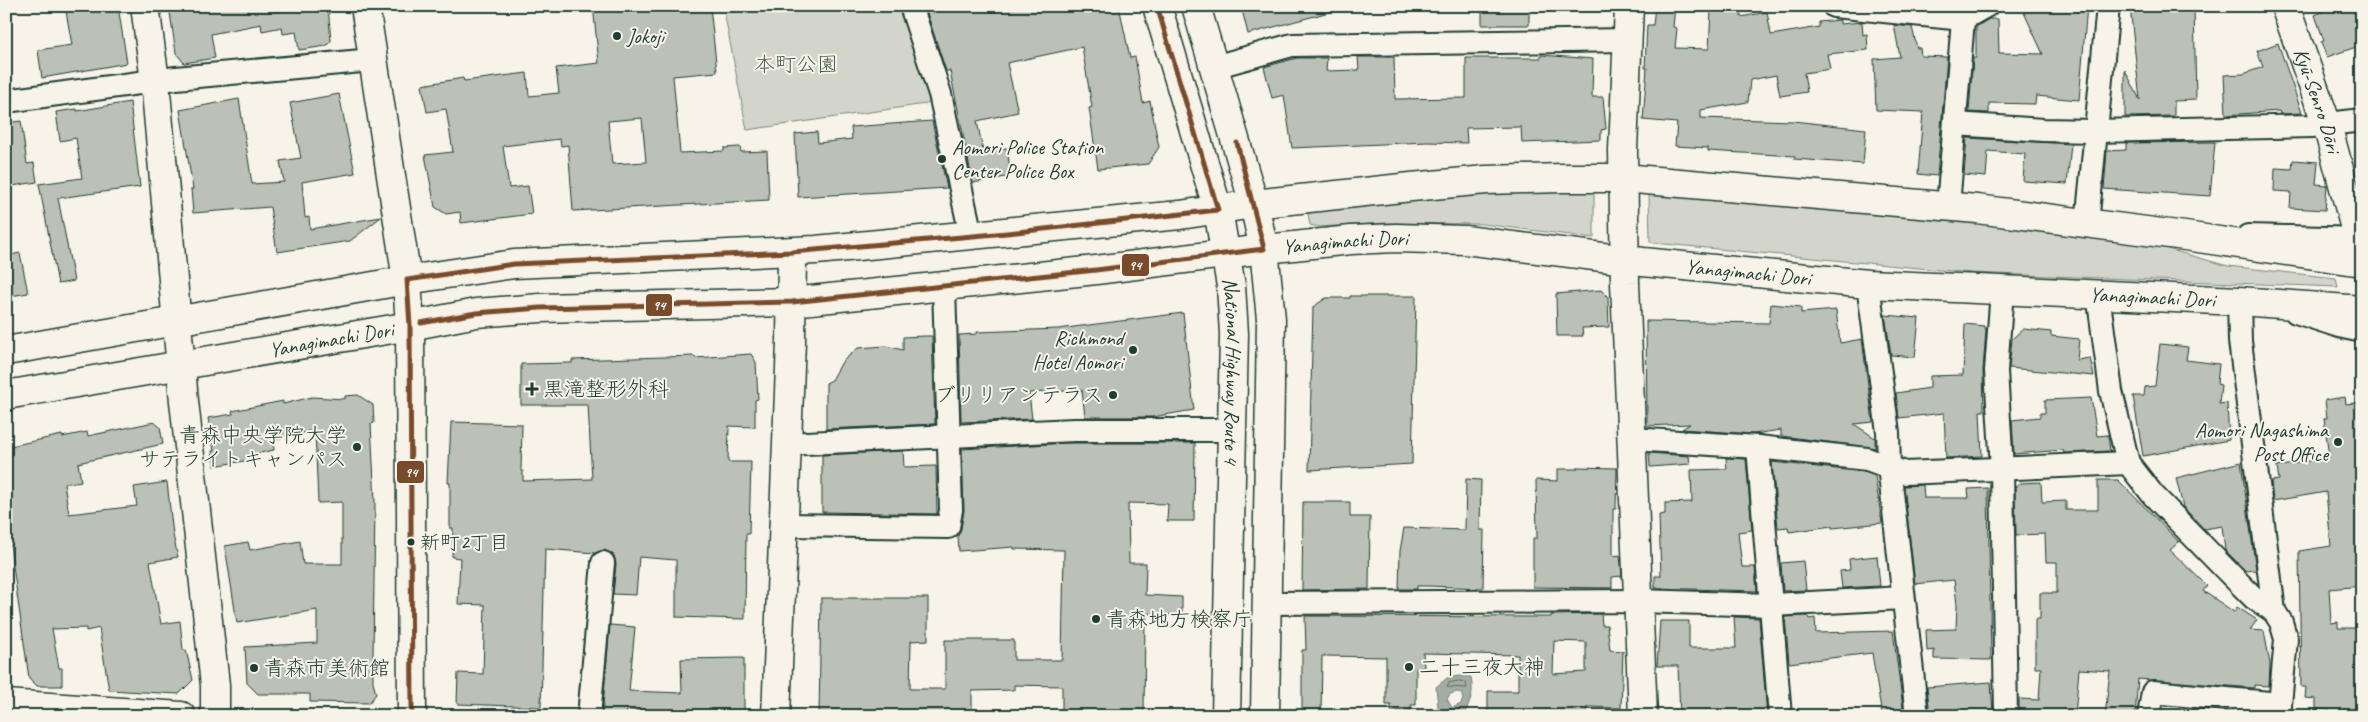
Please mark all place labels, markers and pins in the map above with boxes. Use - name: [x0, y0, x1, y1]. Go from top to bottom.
- place label: Jokoji: [626, 23, 667, 49]
- marker: Jokoji: [611, 30, 623, 42]
- place label: Aomori Police Station Center Police Box: [952, 134, 1104, 184]
- marker: Aomori Police Station Center Police Box: [936, 153, 948, 165]
- place label: Richmond Hotel Aomori: [1033, 325, 1127, 375]
- marker: Richmond Hotel Aomori: [1127, 344, 1139, 356]
- place label: 黒滝整形外科: [543, 376, 669, 402]
- marker: 黒滝整形外科: [525, 382, 539, 396]
- place label: ブリリアンテラス: [935, 382, 1103, 408]
- marker: ブリリアンテラス: [1107, 389, 1119, 401]
- place label: Aomori Nagashima Post Office: [2195, 417, 2330, 467]
- place label: 青森中央学院大学 サテライトキャンパス: [139, 422, 347, 472]
- marker: Aomori Nagashima Post Office: [2332, 436, 2344, 448]
- marker: 青森中央学院大学 サテライトキャンパス: [351, 441, 363, 453]
- place label: 新町2丁目: [420, 530, 509, 555]
- marker: 新町2丁目: [406, 537, 416, 547]
- place label: 青森地方検察庁: [1106, 606, 1253, 632]
- marker: 青森地方検察庁: [1090, 613, 1102, 625]
- place label: 二十三夜大神: [1419, 654, 1545, 680]
- place label: 青森市美術館: [264, 655, 390, 681]
- marker: 二十三夜大神: [1403, 661, 1415, 673]
- marker: 青森市美術館: [248, 662, 260, 674]

